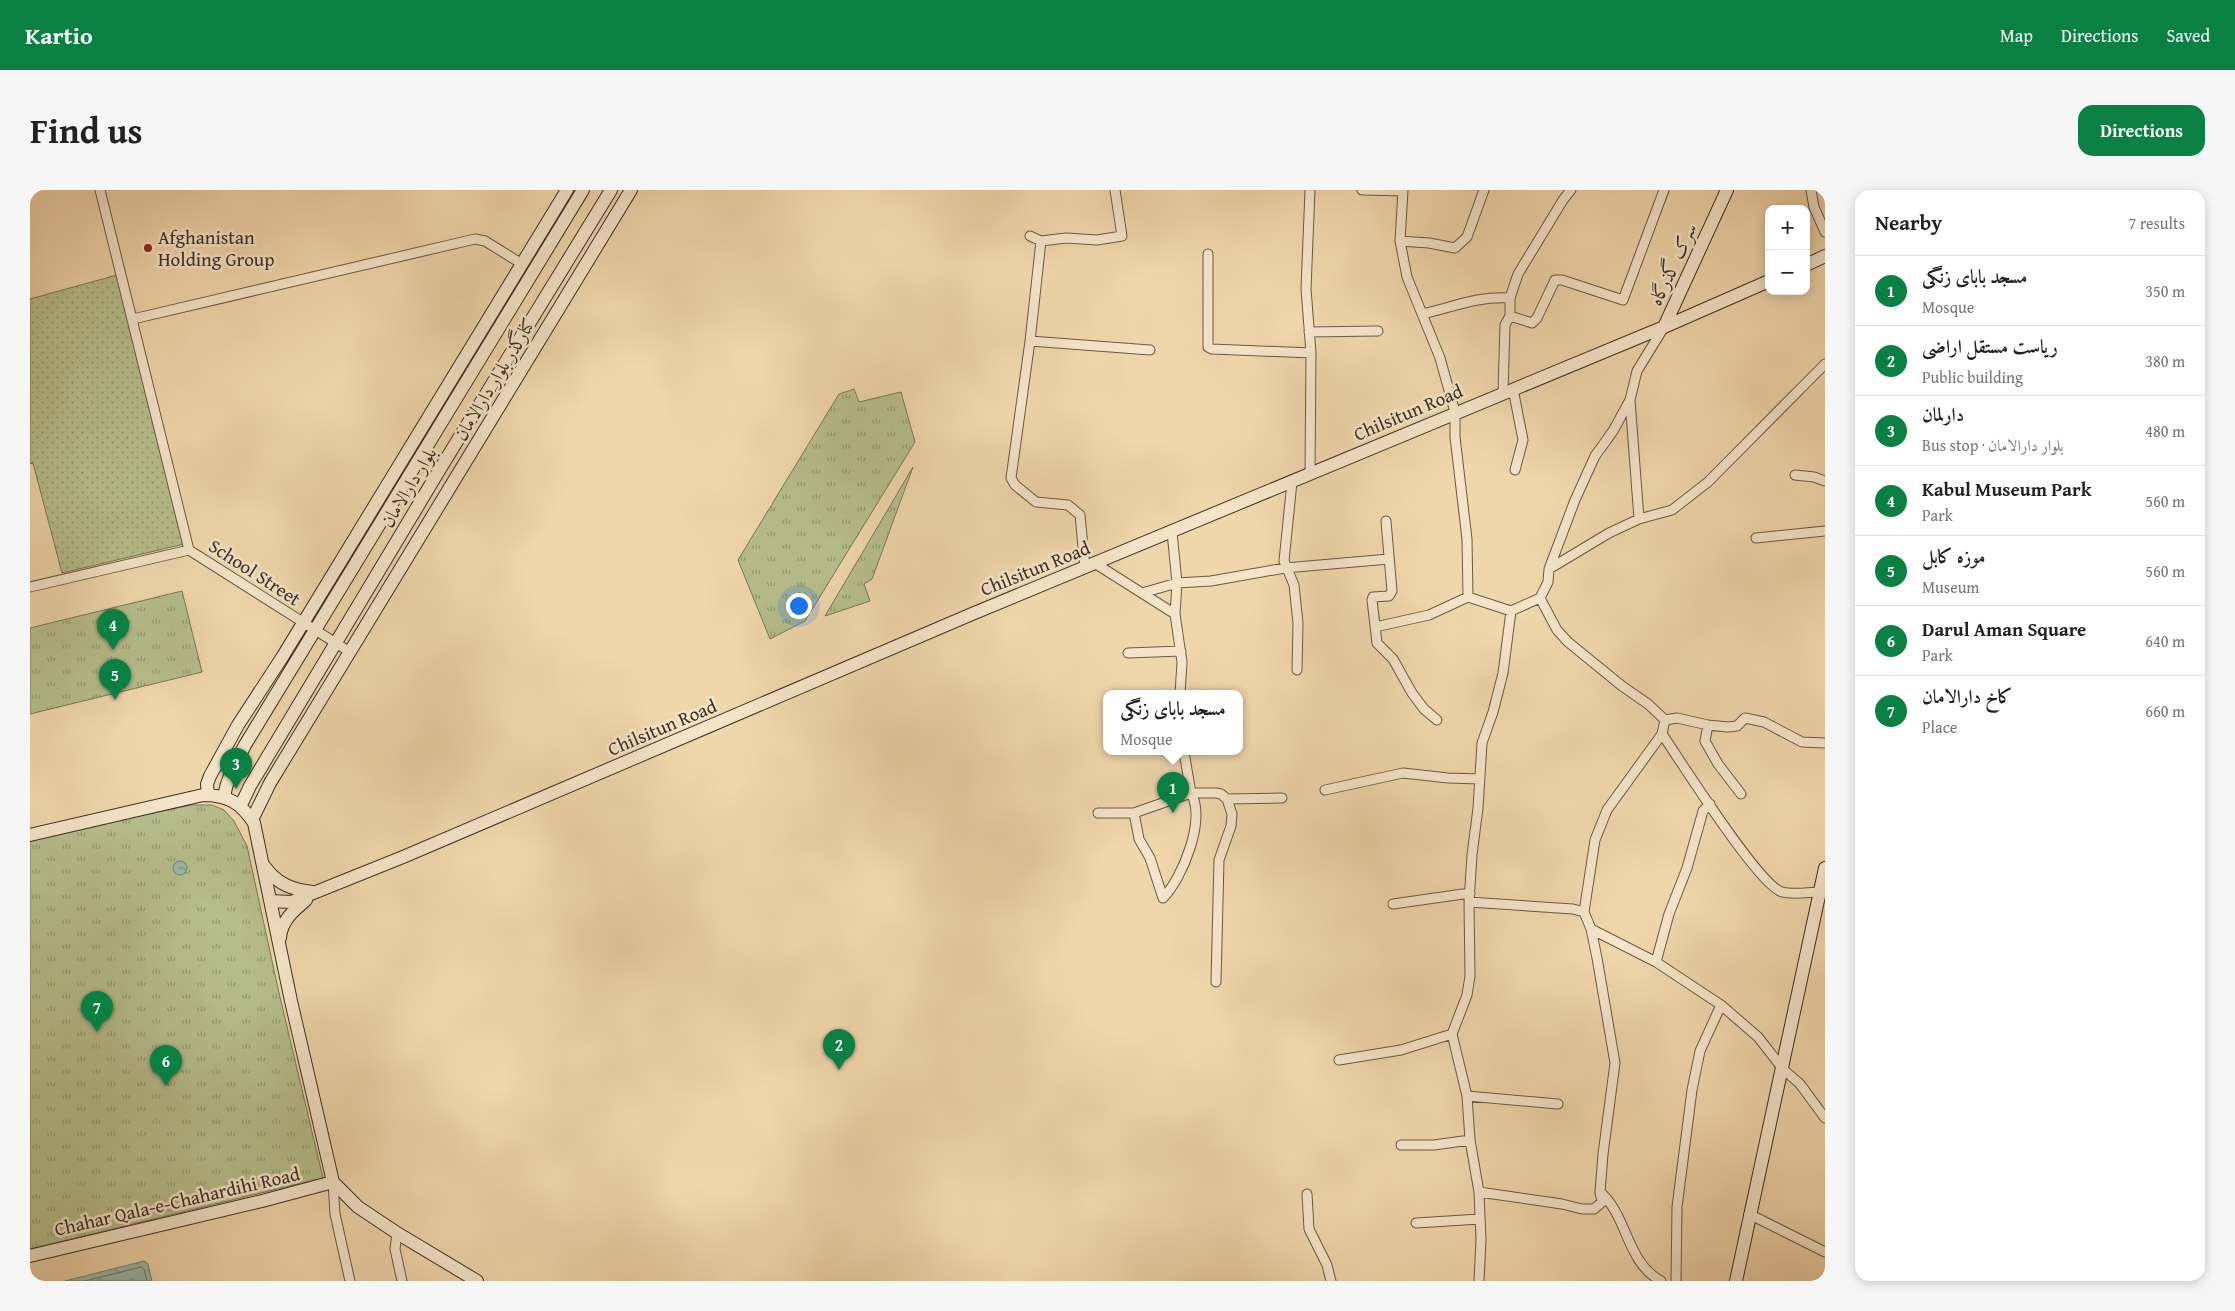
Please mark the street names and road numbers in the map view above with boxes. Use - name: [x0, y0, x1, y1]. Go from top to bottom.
- street label: سرک گذرگاه: [1641, 218, 1703, 310]
- street label: کنارگذر بلوار دارالامان: [446, 312, 542, 446]
- street label: Chilsitun Road: [1349, 376, 1468, 448]
- street label: بلوار دارالامان: [373, 441, 443, 533]
- street label: School Street: [203, 532, 307, 613]
- street label: Chilsitun Road: [976, 533, 1095, 603]
- street label: Chilsitun Road: [603, 691, 722, 763]
- street label: Chahar Qala-e-Chahardihi Road: [52, 1159, 303, 1243]

